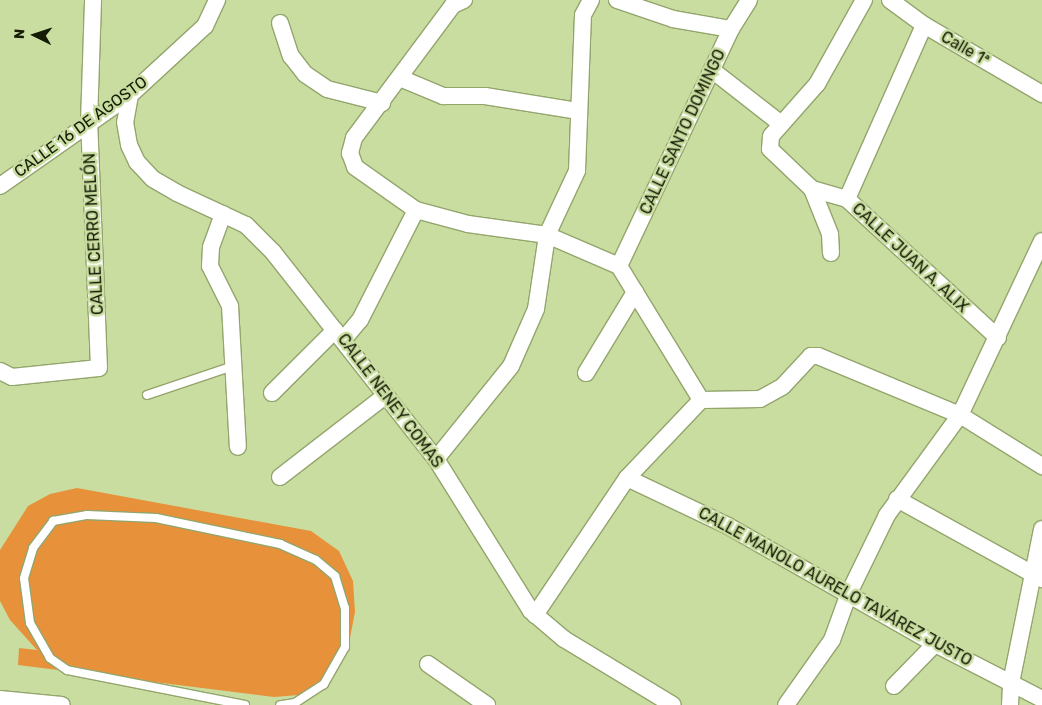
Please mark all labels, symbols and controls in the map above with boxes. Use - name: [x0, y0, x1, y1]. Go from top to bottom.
- north arrow: [10, 10, 60, 60]
- street label: Calle 1ª: [937, 27, 993, 71]
- text: N: [11, 28, 28, 40]
- street label: CALLE SANTO DOMINGO: [636, 46, 730, 218]
- street label: CALLE 16 DE AGOSTO: [11, 72, 151, 182]
- street label: CALLE CERRO MELÓN: [80, 153, 108, 315]
- street label: CALLE JUAN A. ALIX: [848, 199, 972, 317]
- street label: CALLE NENEY COMAS: [333, 330, 447, 472]
- street label: CALLE MANOLO AURELO TAVÁREZ JUSTO: [695, 503, 975, 671]

